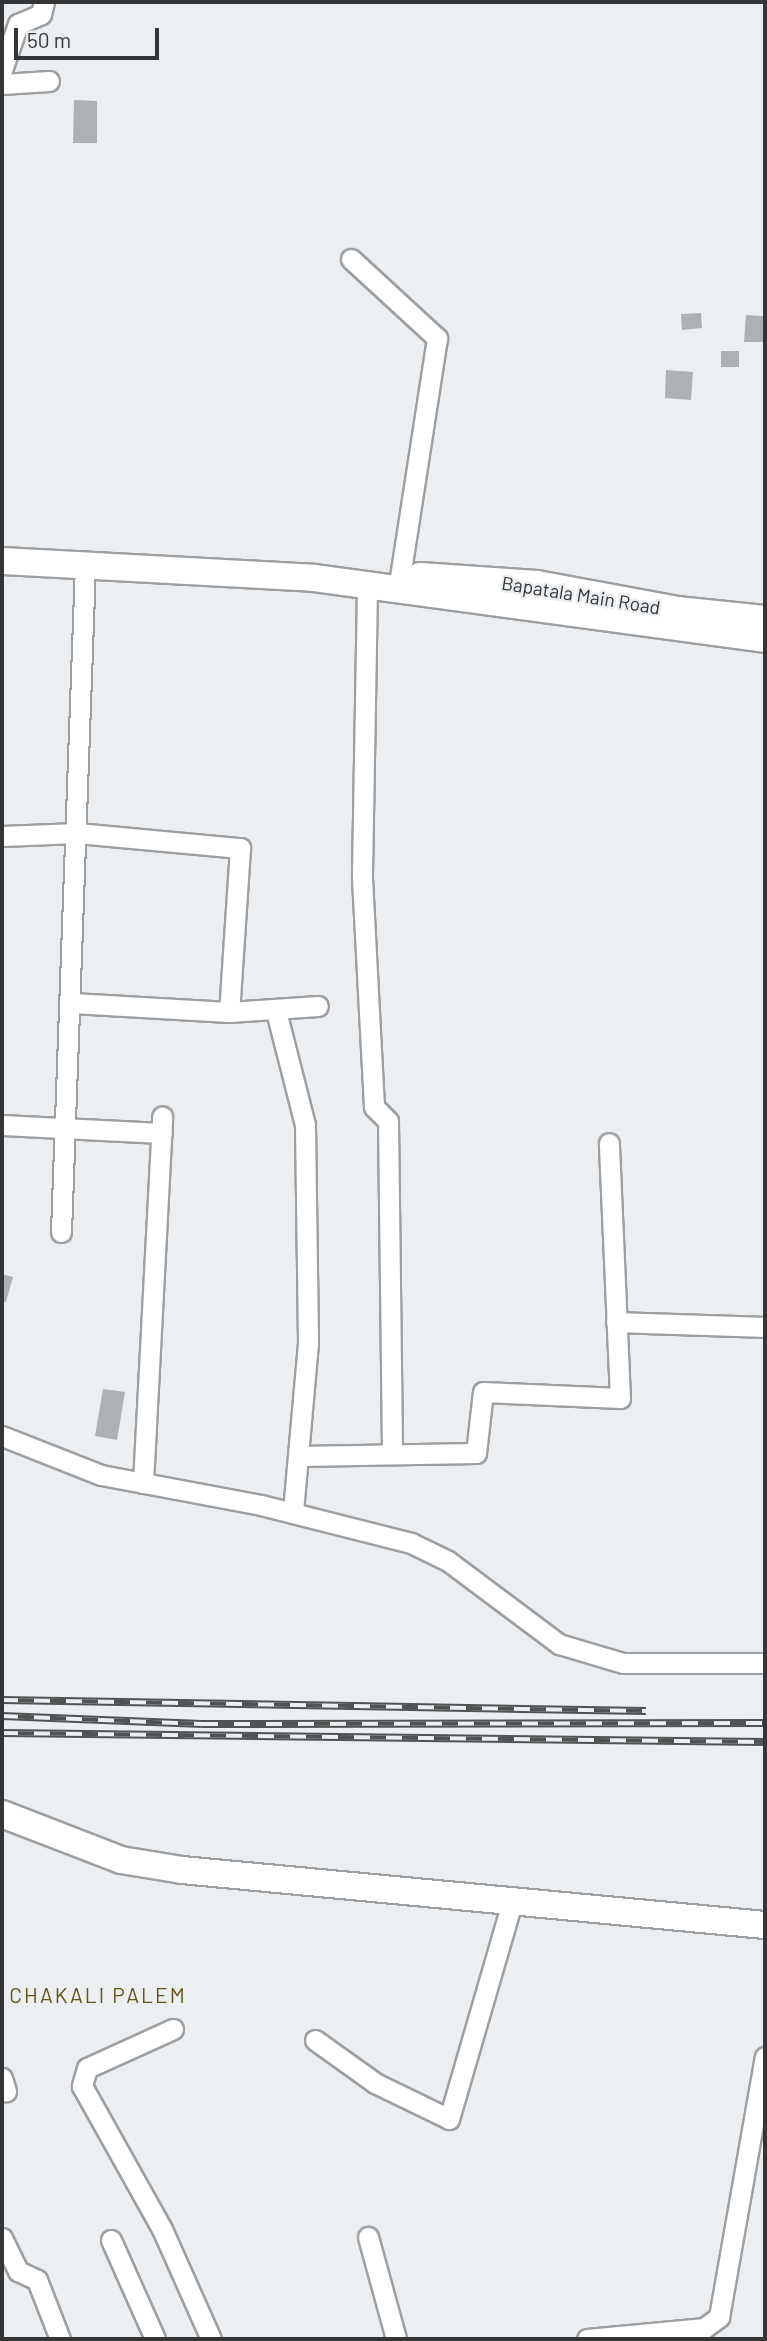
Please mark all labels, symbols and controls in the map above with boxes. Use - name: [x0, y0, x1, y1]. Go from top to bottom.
- scale bar: [18, 14, 163, 58]
- text: 50 m: [27, 27, 71, 52]
- street label: Bapatala Main Road: [500, 571, 662, 619]
- district label: CHAKALI PALEM: [11, 1982, 185, 2008]

